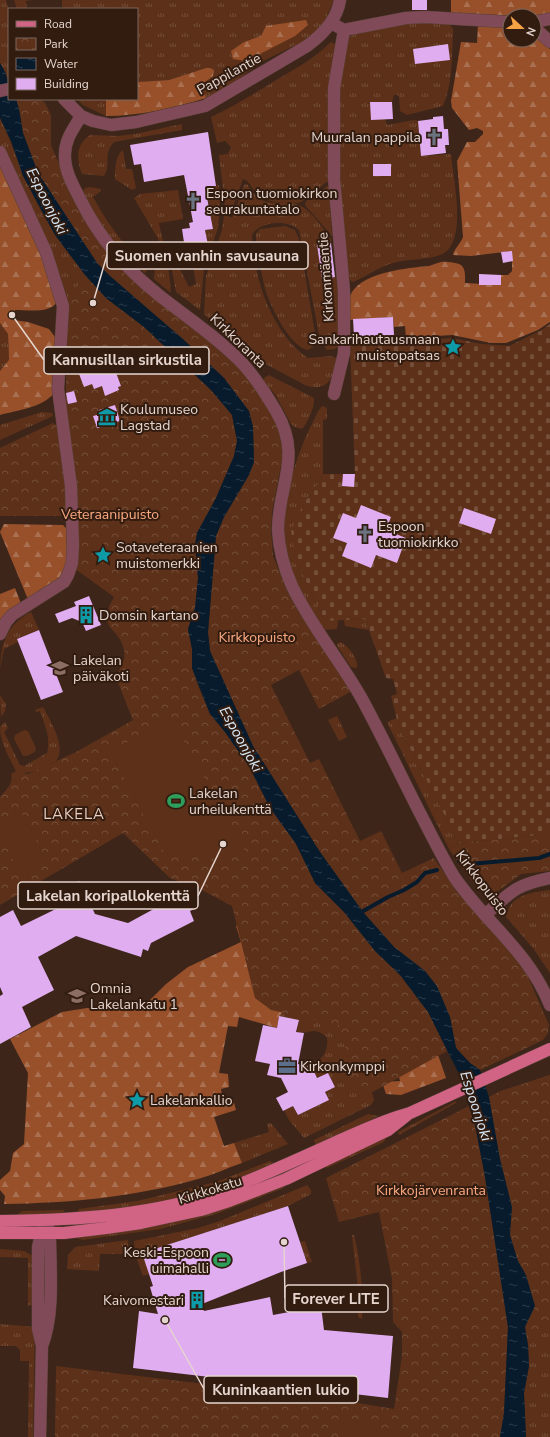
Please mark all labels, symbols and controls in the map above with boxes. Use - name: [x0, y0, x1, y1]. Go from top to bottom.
- legend: [8, 8, 138, 100]
- north arrow: [502, 8, 542, 48]
- text: Road: [44, 16, 72, 32]
- text: N: [522, 25, 539, 38]
- text: Park: [44, 36, 69, 52]
- street label: Pappilantie: [194, 49, 264, 99]
- text: Water: [44, 56, 78, 72]
- text: Building: [44, 76, 89, 92]
- church icon: Muuralan pappila: [424, 127, 444, 147]
- place label: Muuralan pappila: [311, 128, 421, 147]
- water label: Espoonjoki: [22, 164, 73, 238]
- place label: Espoon tuomiokirkon seurakuntatalo: [206, 184, 337, 219]
- church icon: Espoon tuomiokirkon seurakuntatalo: [183, 191, 203, 211]
- street label: Kirkonmäentie: [313, 231, 339, 323]
- callout: Suomen vanhin savusauna: [107, 242, 308, 269]
- text: Suomen vanhin savusauna: [115, 246, 299, 266]
- street label: Kirkkoranta: [206, 309, 270, 373]
- place label: Sankarihautausmaan muistopatsas: [308, 330, 440, 365]
- place icon: Sankarihautausmaan muistopatsas: [443, 337, 463, 357]
- callout: Kannusillan sirkustila: [44, 347, 209, 374]
- text: Kannusillan sirkustila: [52, 350, 202, 370]
- place label: Koulumuseo Lagstad: [120, 400, 198, 435]
- museum icon: Koulumuseo Lagstad: [97, 407, 117, 427]
- park label: Veteraanipuisto: [60, 505, 159, 524]
- place label: Espoon tuomiokirkko: [378, 517, 459, 552]
- church icon: Espoon tuomiokirkko: [355, 524, 375, 544]
- place label: Sotaveteraanien muistomerkki: [116, 538, 218, 573]
- place icon: Sotaveteraanien muistomerkki: [93, 545, 113, 565]
- building icon: Domsin kartano: [76, 605, 96, 625]
- place label: Domsin kartano: [99, 606, 199, 625]
- park label: Kirkkopuisto: [218, 628, 296, 647]
- place label: Lakelan päiväkoti: [73, 651, 129, 686]
- school or university icon: Lakelan päiväkoti: [50, 658, 70, 678]
- water label: Espoonjoki: [215, 702, 268, 776]
- place label: Lakelan urheilukenttä: [189, 784, 272, 819]
- sports icon: Lakelan urheilukenttä: [166, 791, 186, 811]
- district label: LAKELA: [43, 804, 105, 824]
- street label: Kirkkopuisto: [451, 846, 513, 920]
- callout: Lakelan koripallokenttä: [18, 882, 198, 909]
- text: Lakelan koripallokenttä: [26, 886, 190, 906]
- place label: Omnia Lakelankatu 1: [90, 979, 178, 1014]
- school or university icon: Omnia Lakelankatu 1: [67, 986, 87, 1006]
- office icon: Kirkonkymppi: [277, 1056, 297, 1076]
- place label: Kirkonkymppi: [300, 1057, 385, 1076]
- water label: Espoonjoki: [455, 1068, 497, 1144]
- place icon: Lakelankallio: [127, 1090, 147, 1110]
- place label: Lakelankallio: [150, 1091, 233, 1110]
- street label: Kirkkokatu: [176, 1171, 244, 1209]
- park label: Kirkkojärvenranta: [376, 1181, 486, 1200]
- place label: Keski-Espoon uimahalli: [124, 1243, 209, 1278]
- sports icon: Keski-Espoon uimahalli: [212, 1250, 232, 1270]
- callout: Forever LITE: [285, 1285, 388, 1312]
- text: Forever LITE: [292, 1289, 380, 1309]
- building icon: Kaivomestari: [187, 1290, 207, 1310]
- place label: Kaivomestari: [103, 1291, 184, 1310]
- callout: Kuninkaantien lukio: [204, 1376, 358, 1403]
- text: Kuninkaantien lukio: [212, 1380, 350, 1400]

